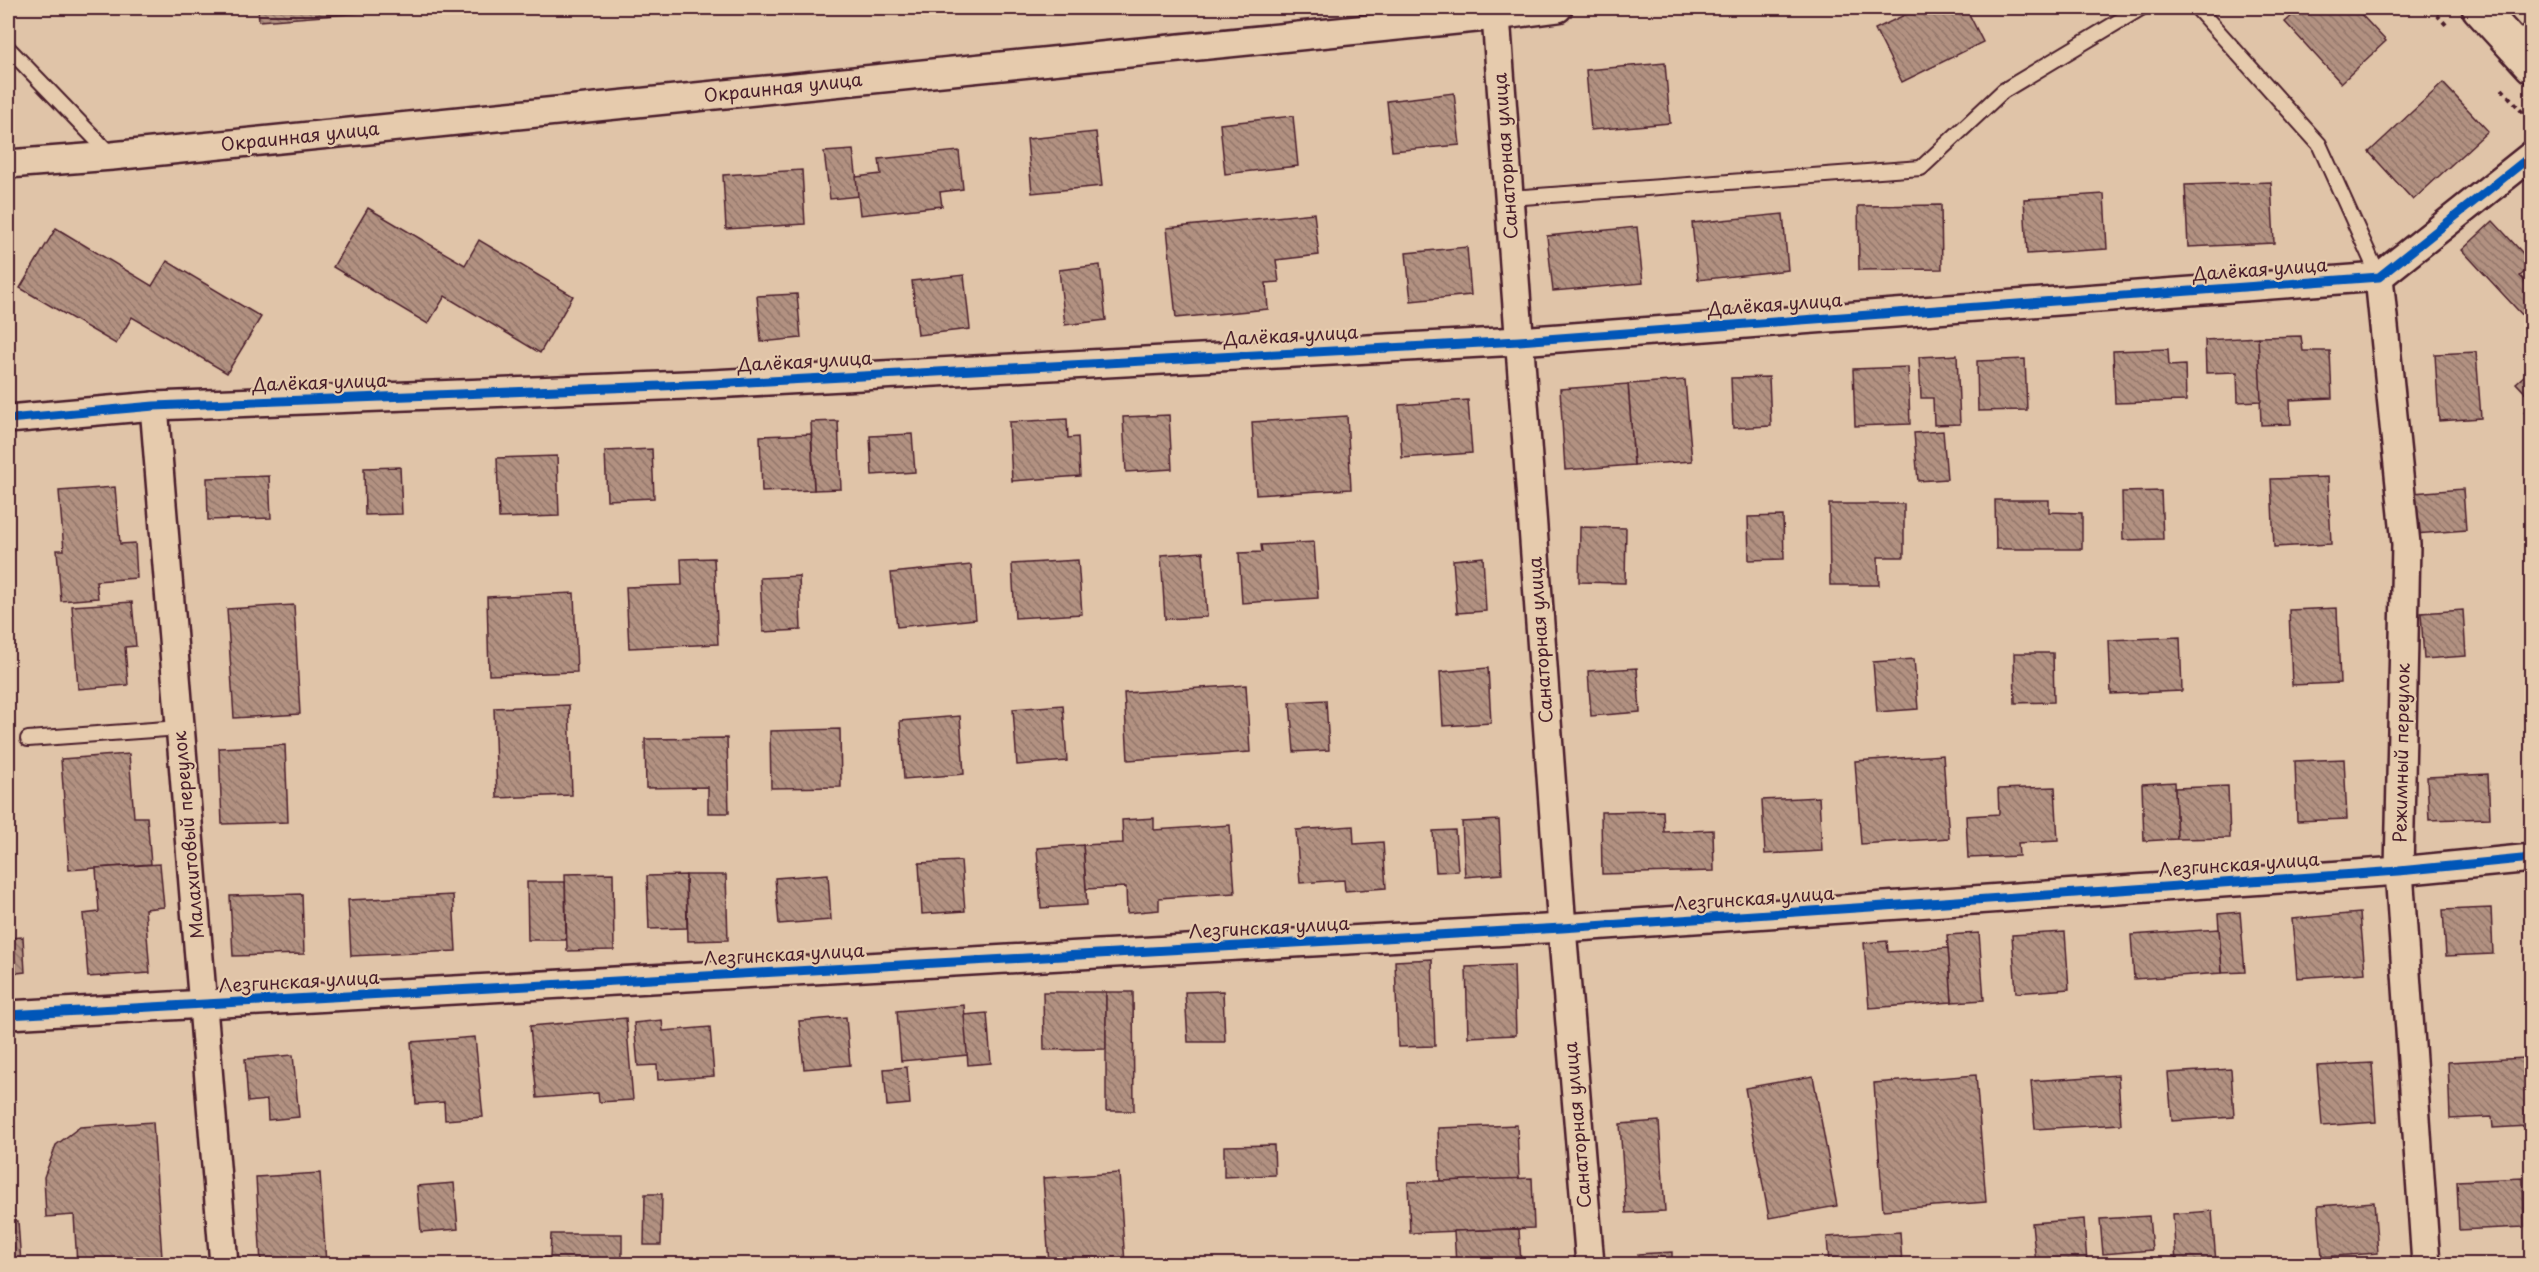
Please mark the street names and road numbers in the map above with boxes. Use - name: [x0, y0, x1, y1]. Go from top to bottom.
- street label: Окраинная улица: [702, 65, 864, 108]
- street label: Санаторная улица: [1485, 71, 1524, 240]
- street label: Окраинная улица: [219, 114, 381, 157]
- street label: Далёкая улица: [2191, 250, 2329, 287]
- street label: Далёкая улица: [1706, 285, 1844, 322]
- street label: Далёкая улица: [1222, 317, 1360, 352]
- street label: Далёкая улица: [736, 343, 874, 378]
- street label: Далёкая улица: [251, 366, 388, 397]
- street label: Санаторная улица: [1520, 555, 1559, 724]
- street label: Режимный переулок: [2385, 663, 2416, 843]
- street label: Малахитовый переулок: [165, 730, 210, 940]
- street label: Лезгинская улица: [2158, 844, 2321, 883]
- street label: Лезгинская улица: [1673, 878, 1836, 917]
- street label: Лезгинская улица: [1188, 909, 1351, 944]
- street label: Лезгинская улица: [703, 936, 866, 971]
- street label: Лезгинская улица: [218, 963, 381, 998]
- street label: Санаторная улица: [1556, 1040, 1597, 1209]

